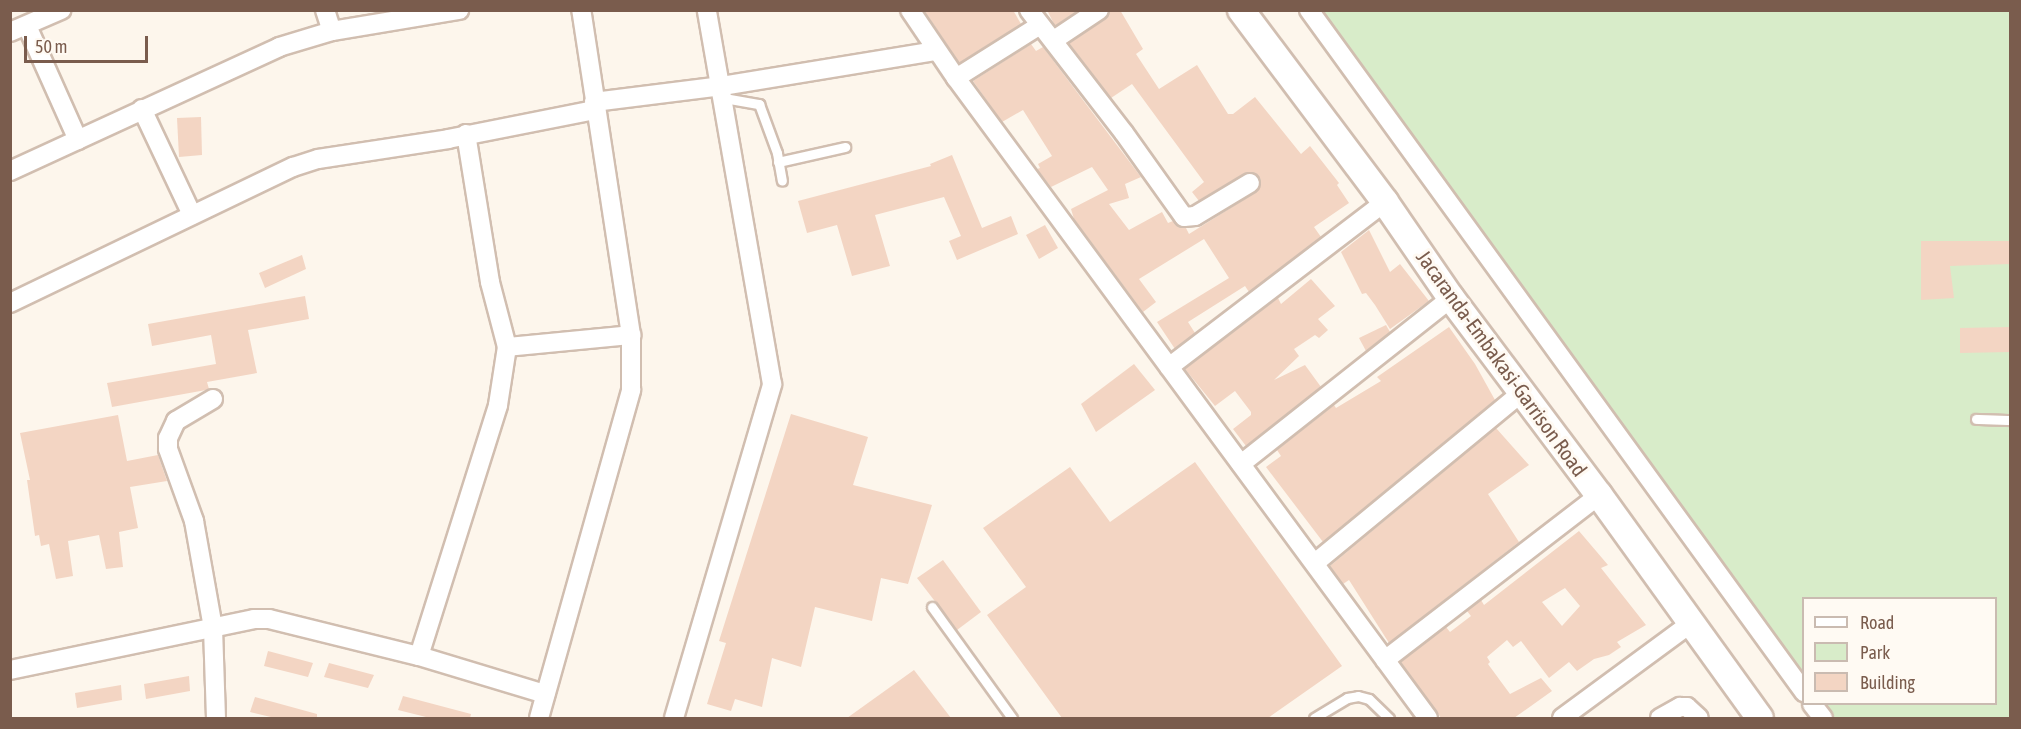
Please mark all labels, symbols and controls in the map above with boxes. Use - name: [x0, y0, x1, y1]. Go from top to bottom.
- scale bar: [27, 24, 152, 62]
- text: 50 m: [35, 36, 67, 57]
- street label: Jacaranda-Embakasi-Garrison Road: [1411, 245, 1593, 481]
- legend: [1802, 597, 1997, 705]
- text: Road: [1860, 612, 1894, 633]
- text: Park: [1860, 642, 1890, 663]
- text: Building: [1860, 672, 1915, 693]

